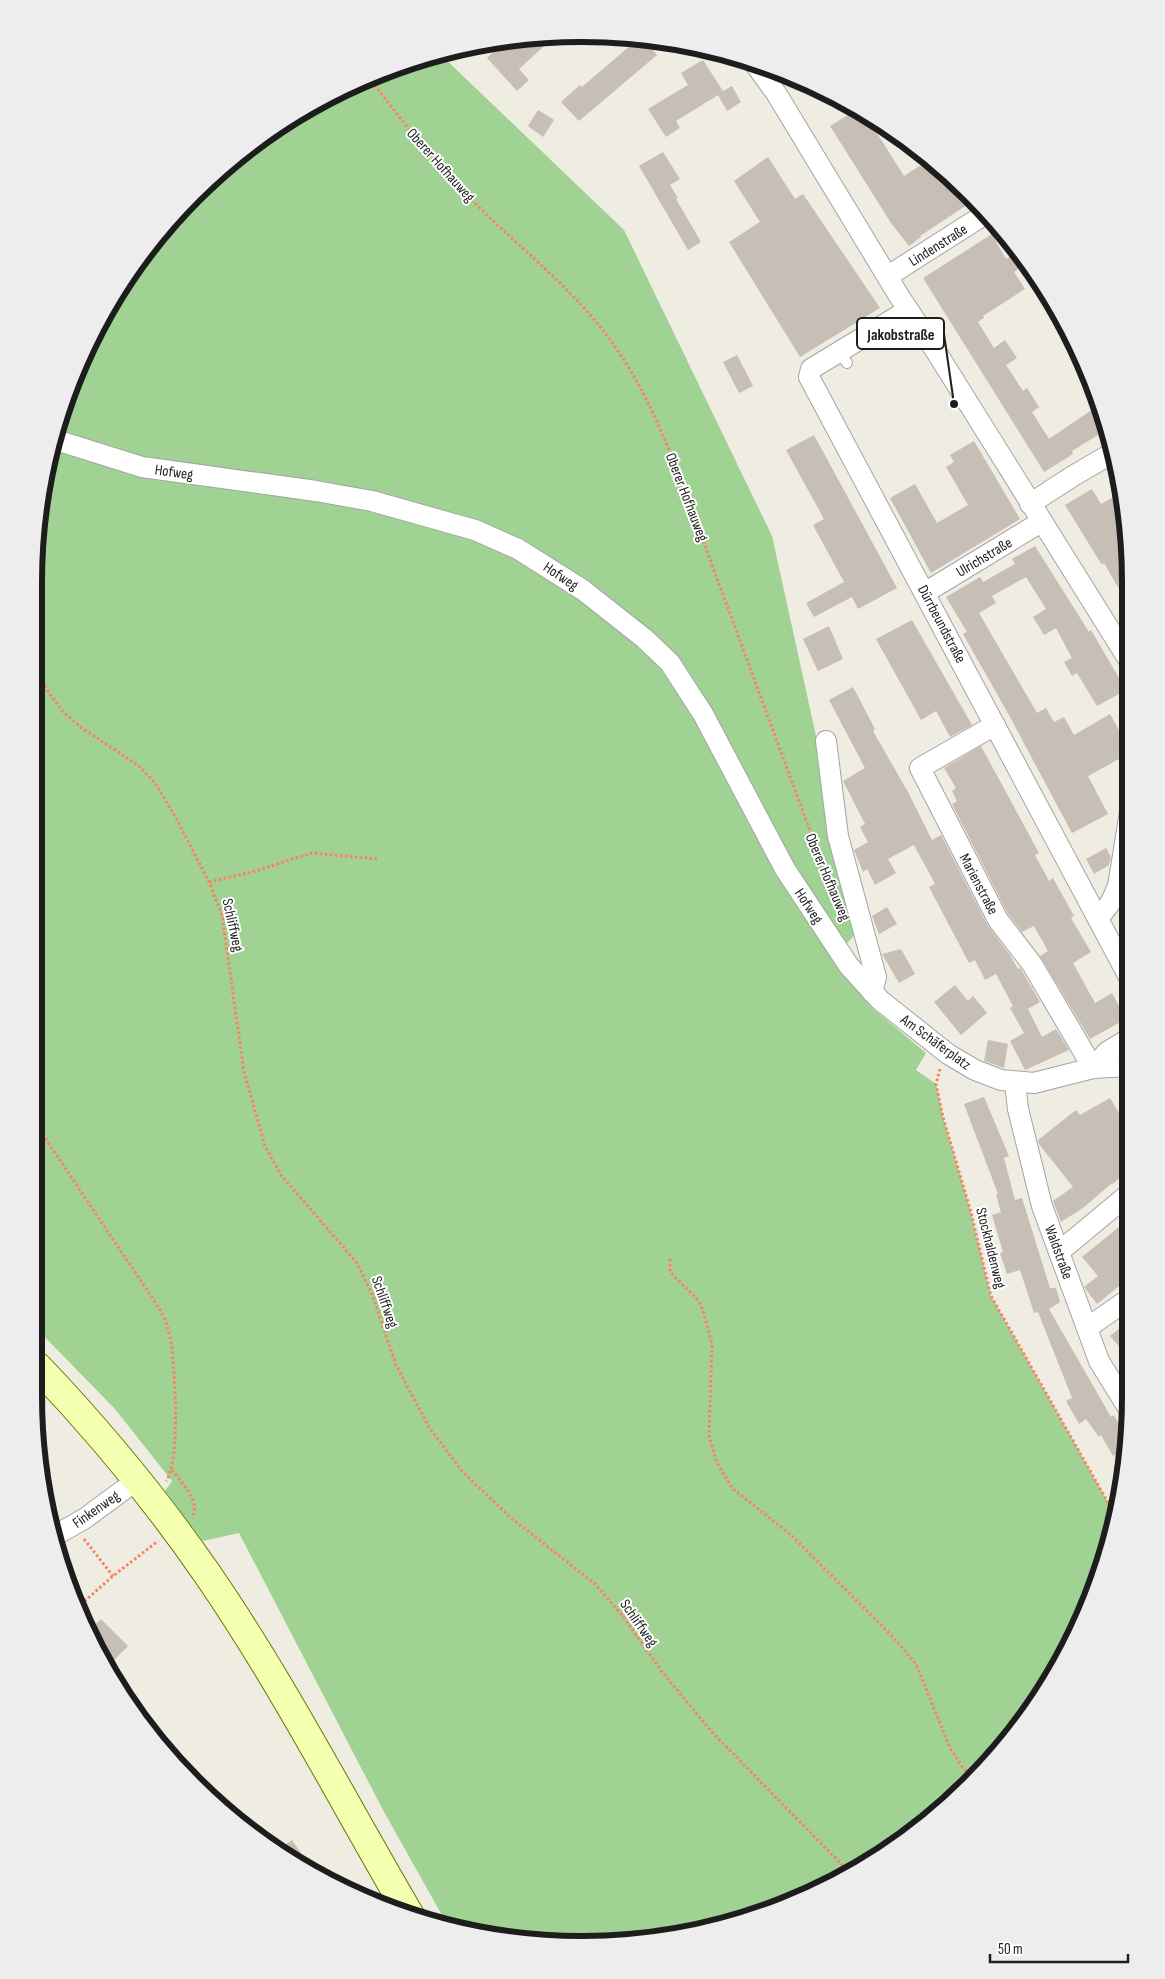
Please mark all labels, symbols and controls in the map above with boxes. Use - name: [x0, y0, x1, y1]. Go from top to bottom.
- street label: Oberer Hofhauweg: [402, 124, 479, 206]
- street label: Lindenstraße: [905, 220, 971, 271]
- callout: Jakobstraße: [857, 318, 944, 349]
- text: Jakobstraße: [866, 326, 935, 345]
- street label: Oberer Hofhauweg: [661, 450, 712, 544]
- street label: Hofweg: [154, 460, 194, 485]
- street label: Ulrichstraße: [953, 533, 1016, 582]
- street label: Hofweg: [539, 558, 582, 595]
- street label: Dürrbeundstraße: [913, 582, 970, 666]
- street label: Oberer Hofhauweg: [801, 830, 855, 924]
- street label: Marienstraße: [955, 850, 1003, 918]
- street label: Hofweg: [790, 885, 827, 928]
- street label: Schliffweg: [218, 897, 247, 953]
- street label: Am Schäferplatz: [896, 1010, 975, 1075]
- street label: Stockhaldenweg: [971, 1206, 1010, 1291]
- street label: Waldstraße: [1040, 1222, 1077, 1282]
- street label: Schliffweg: [367, 1274, 402, 1331]
- street label: Finkenweg: [69, 1486, 124, 1533]
- street label: Schliffweg: [615, 1596, 662, 1651]
- scale bar: [990, 1932, 1128, 1964]
- text: 50 m: [998, 1940, 1023, 1959]

